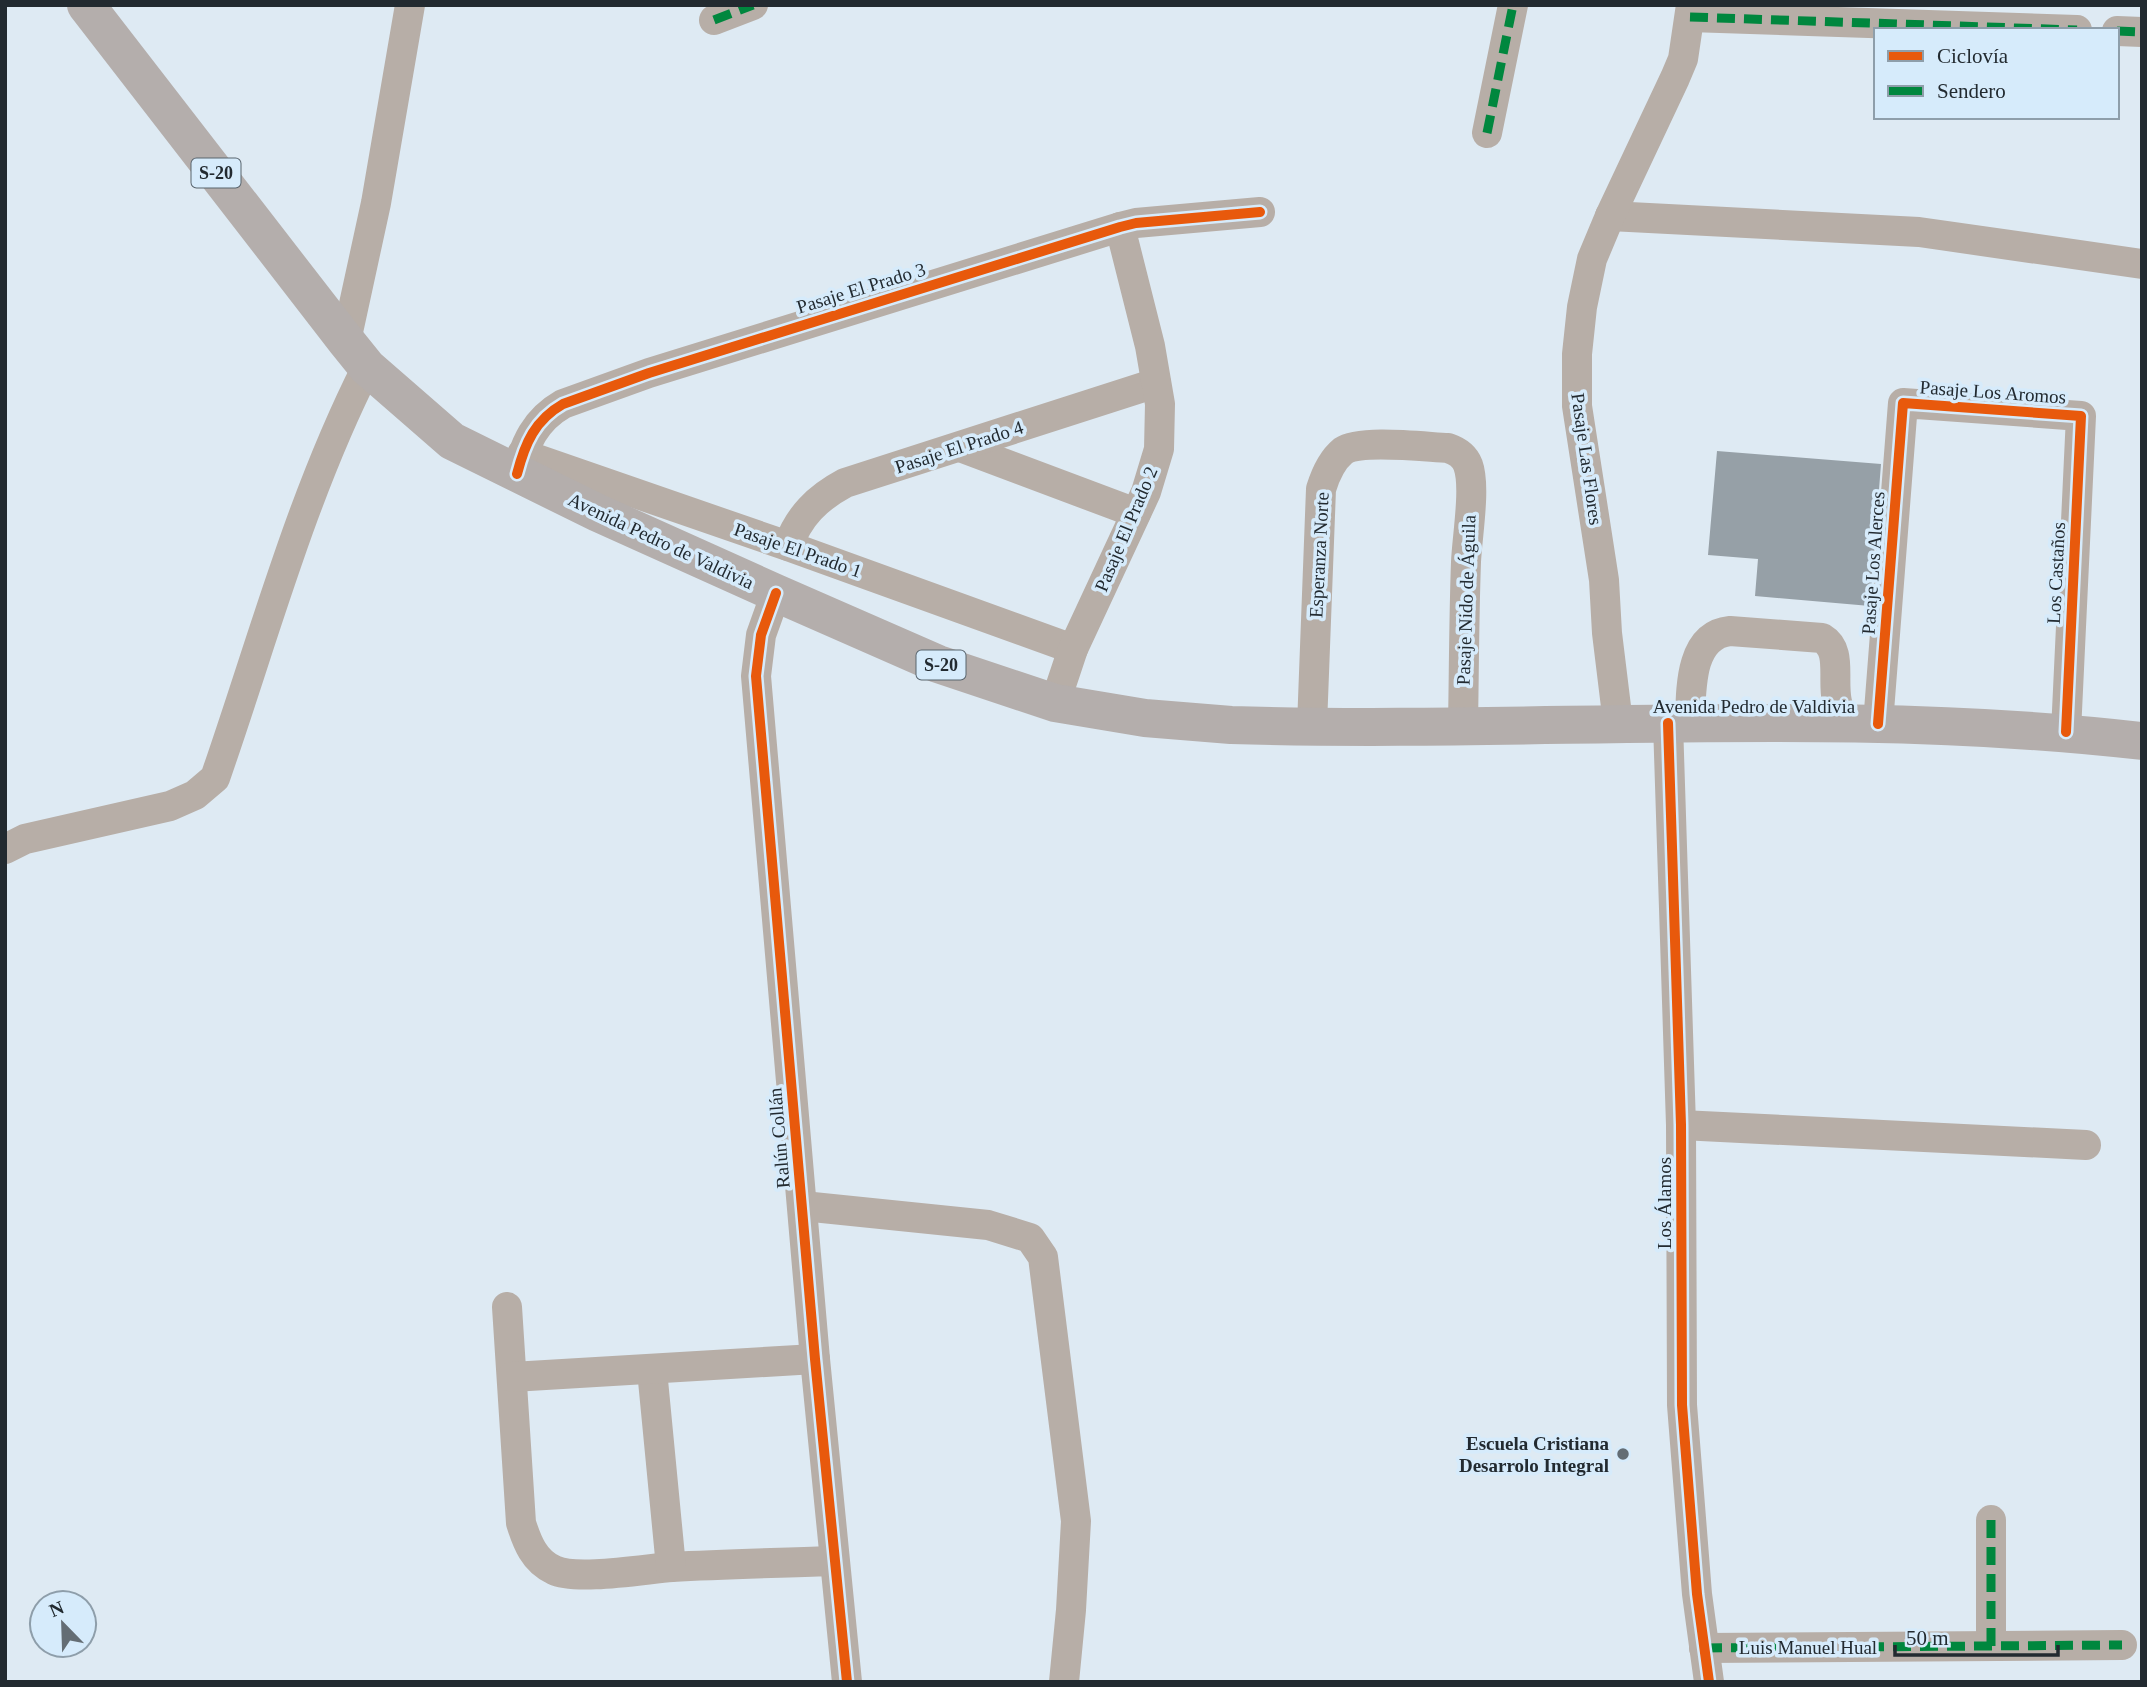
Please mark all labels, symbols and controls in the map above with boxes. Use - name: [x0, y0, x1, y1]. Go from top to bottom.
- legend: [1874, 28, 2119, 119]
- text: Ciclovía: [1937, 44, 2009, 68]
- text: Sendero: [1937, 79, 2006, 103]
- road number: S-20: [192, 158, 241, 188]
- street label: Pasaje El Prado 3: [794, 258, 928, 318]
- street label: Pasaje Los Aromos: [1919, 376, 2067, 408]
- street label: Pasaje Las Flores: [1567, 392, 1607, 526]
- street label: Pasaje El Prado 4: [892, 416, 1026, 478]
- street label: Pasaje El Prado 2: [1090, 463, 1162, 595]
- street label: Avenida Pedro de Valdivia: [565, 489, 758, 594]
- street label: Esperanza Norte: [1305, 491, 1333, 619]
- street label: Pasaje Los Alerces: [1858, 491, 1888, 635]
- street label: Pasaje Nido de Águila: [1453, 514, 1479, 686]
- street label: Pasaje El Prado 1: [731, 518, 865, 582]
- street label: Los Castaños: [2043, 522, 2069, 624]
- road number: S-20: [916, 650, 965, 680]
- street label: Avenida Pedro de Valdivia: [1653, 696, 1856, 717]
- street label: Ralún Collán: [764, 1086, 794, 1189]
- street label: Los Álamos: [1654, 1157, 1675, 1249]
- place label: Escuela Cristiana Desarrolo Integral: [1459, 1433, 1609, 1476]
- marker: Escuela Cristiana Desarrolo Integral: [1615, 1446, 1631, 1462]
- north arrow: [28, 1589, 98, 1659]
- text: N: [46, 1596, 67, 1621]
- scale bar: [1895, 1614, 2058, 1658]
- text: 50 m: [1906, 1626, 1949, 1650]
- street label: Luis Manuel Hual: [1739, 1637, 1877, 1658]

